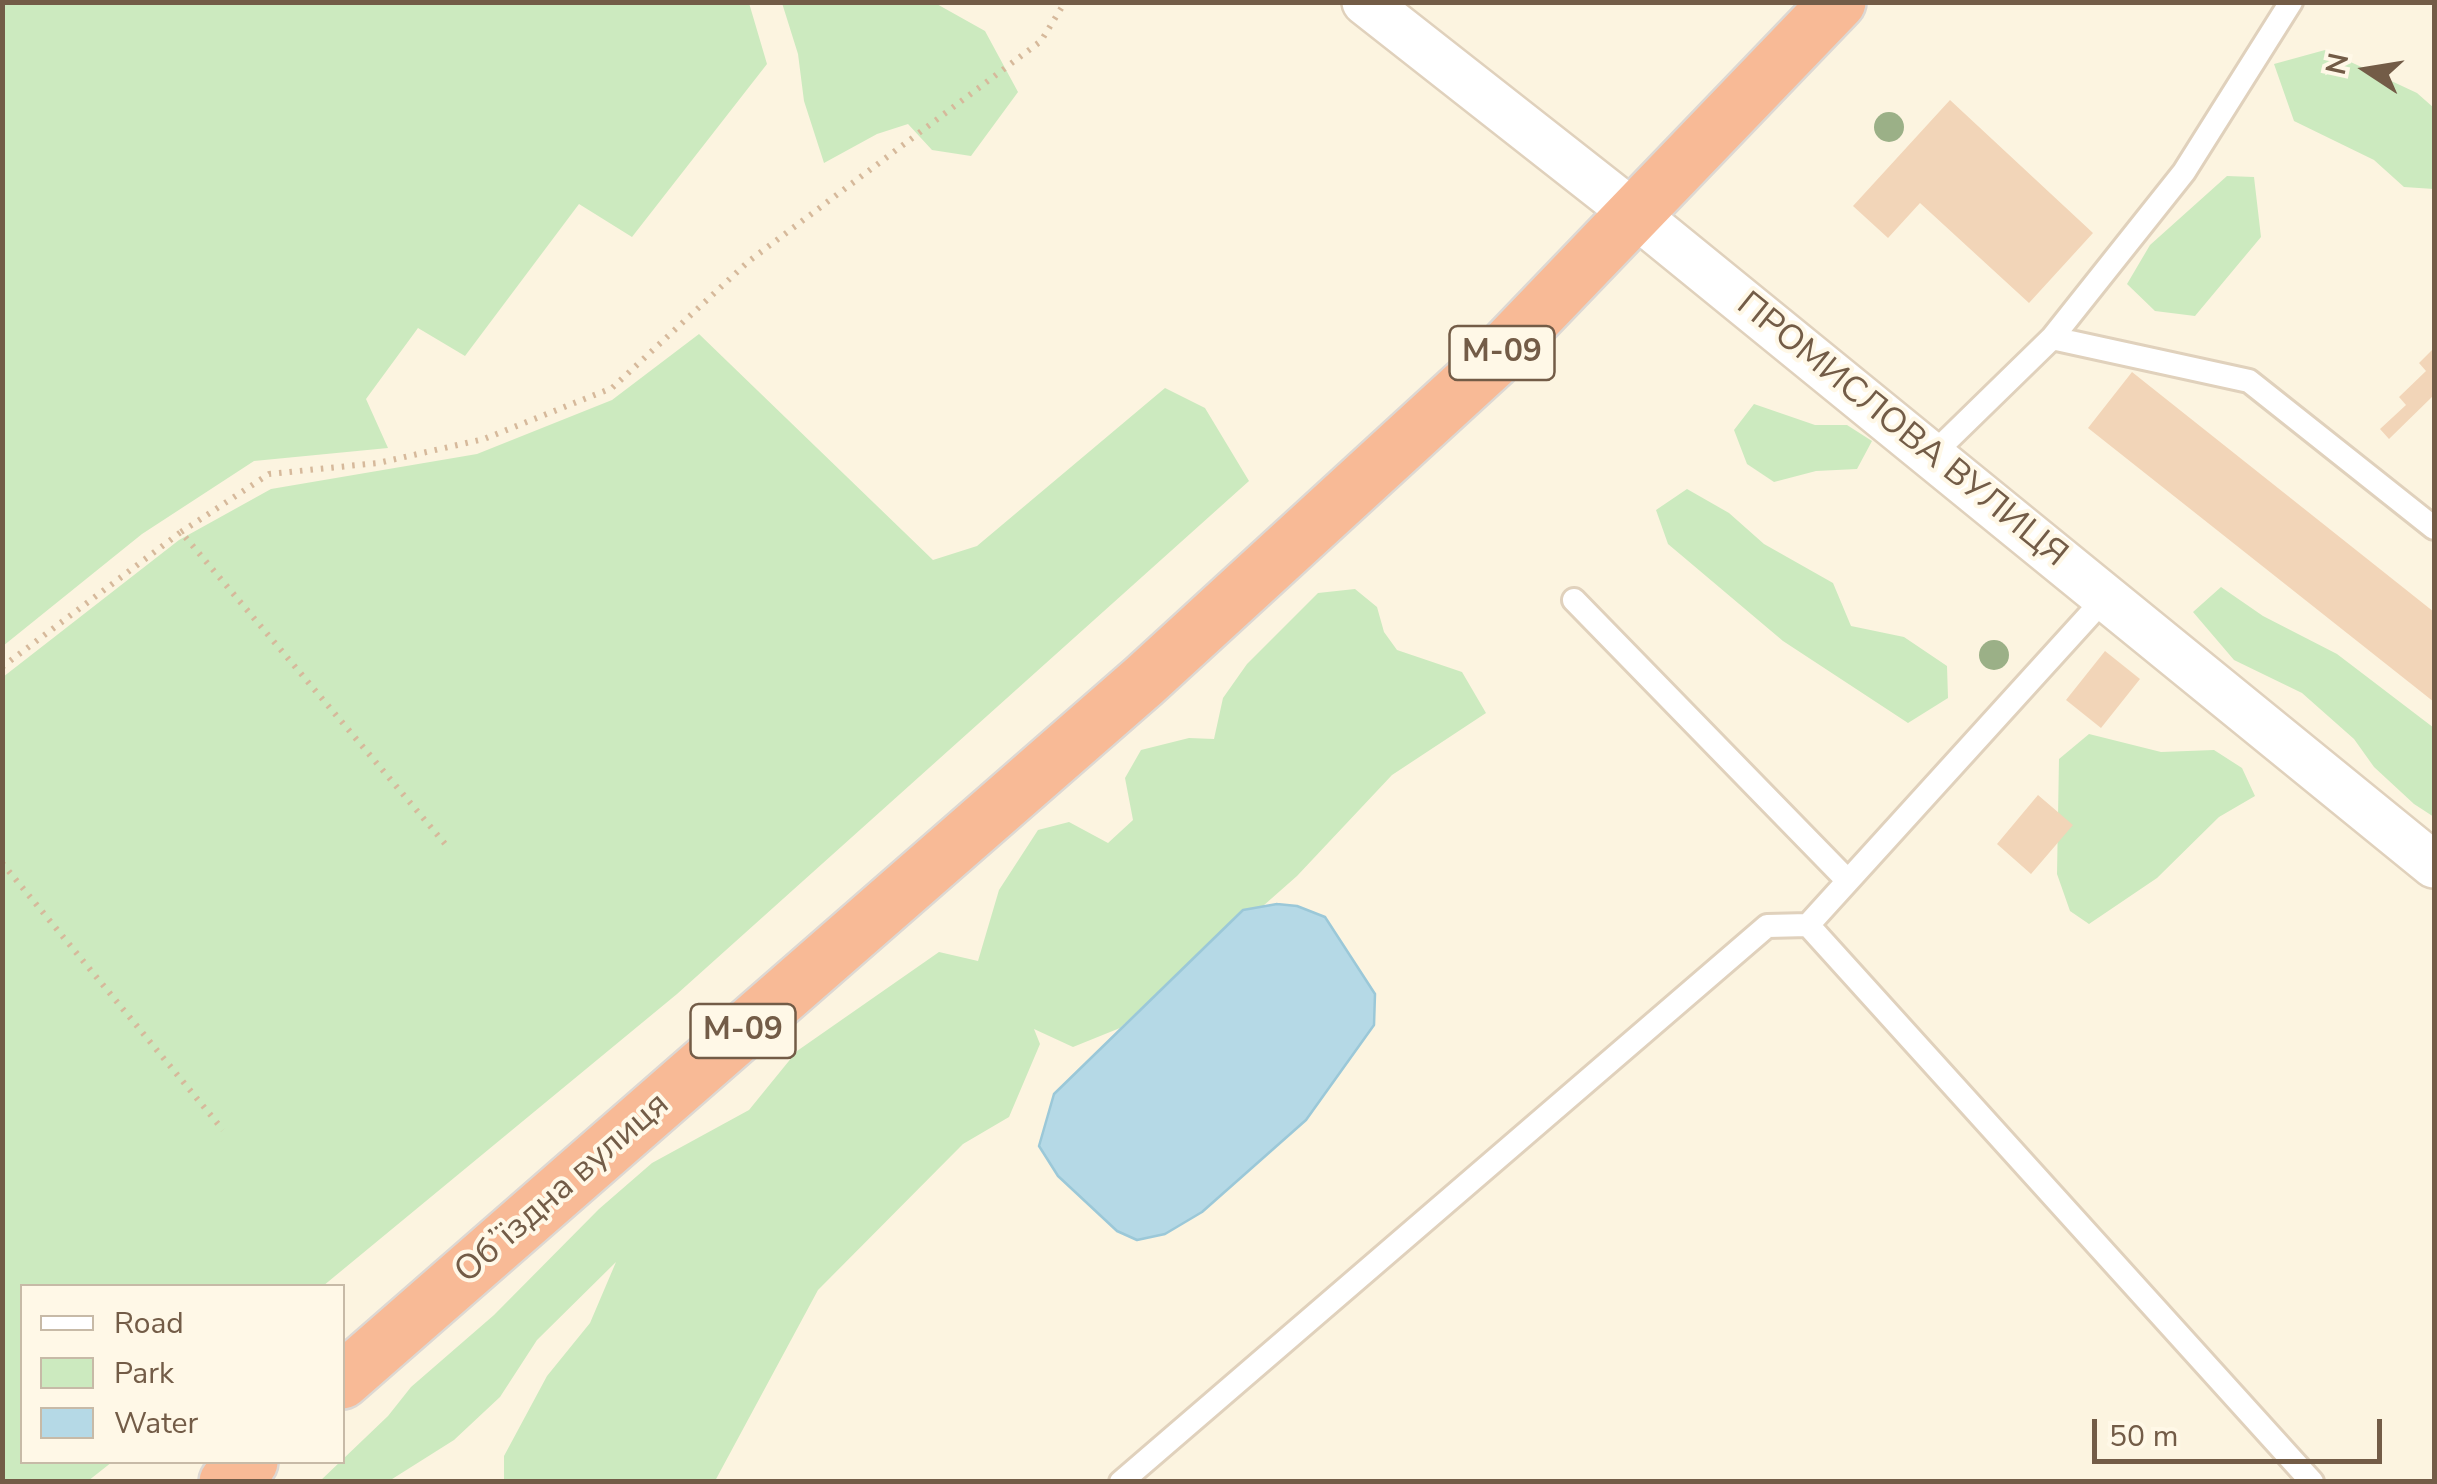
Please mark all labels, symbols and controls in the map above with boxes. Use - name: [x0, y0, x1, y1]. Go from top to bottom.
- north arrow: [2317, 20, 2417, 120]
- text: N: [2317, 50, 2358, 78]
- street label: ПРОМИСЛОВА ВУЛИЦЯ: [1727, 285, 2075, 577]
- road number: М-09: [1450, 326, 1554, 380]
- road number: М-09: [690, 1004, 796, 1058]
- street label: Обʼїздна вулиця: [447, 1085, 679, 1293]
- legend: [20, 1284, 345, 1464]
- text: Road: [114, 1303, 184, 1344]
- text: Park: [114, 1353, 174, 1394]
- scale bar: [2097, 1399, 2387, 1461]
- text: Water: [114, 1403, 198, 1444]
- text: 50 m: [2109, 1416, 2178, 1457]

